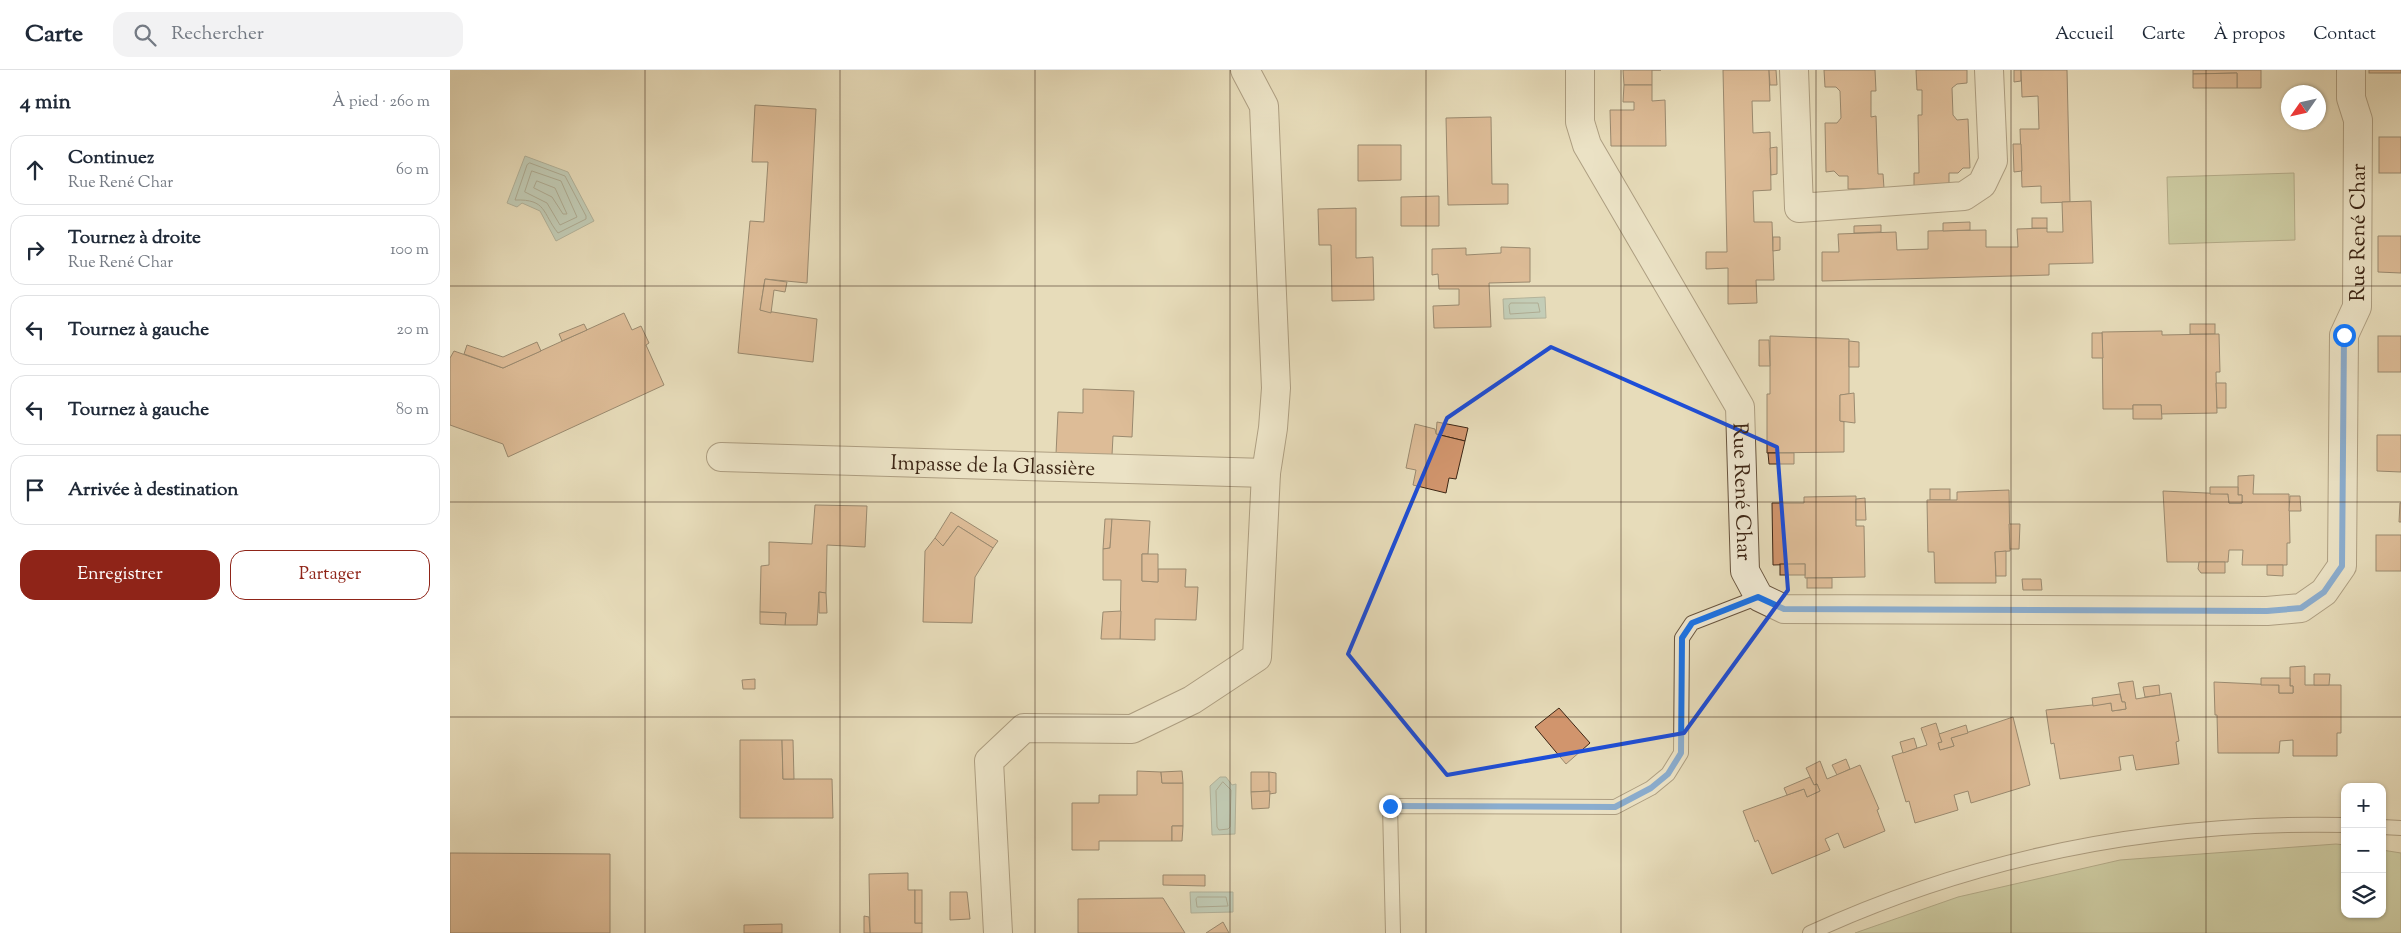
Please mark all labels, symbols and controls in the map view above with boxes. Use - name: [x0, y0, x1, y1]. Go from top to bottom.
- search box: [113, 12, 463, 57]
- text: Carte: [25, 18, 83, 52]
- icon: search: [131, 21, 159, 49]
- text: Rechercher: [171, 21, 264, 48]
- text: Accueil: [2055, 22, 2114, 48]
- text: Carte: [2142, 22, 2186, 48]
- text: À propos: [2214, 22, 2285, 48]
- text: Contact: [2313, 22, 2376, 48]
- north arrow: [2281, 85, 2326, 130]
- text: 4 min: [20, 88, 71, 118]
- text: À pied · 260 m: [332, 91, 430, 114]
- text: Continuez: [68, 145, 154, 172]
- icon: ahead: [21, 156, 49, 184]
- text: 60 m: [396, 159, 429, 182]
- street label: Rue René Char: [2344, 163, 2375, 302]
- text: Rue René Char: [68, 172, 173, 195]
- text: Tournez à droite: [68, 225, 201, 252]
- icon: right: [21, 236, 49, 264]
- text: 100 m: [390, 239, 429, 262]
- text: Rue René Char: [68, 252, 173, 275]
- icon: left: [21, 316, 49, 344]
- text: Tournez à gauche: [68, 317, 209, 344]
- text: 20 m: [396, 319, 429, 342]
- route start: [2333, 324, 2356, 347]
- icon: left: [21, 396, 49, 424]
- text: Tournez à gauche: [68, 397, 209, 424]
- text: 80 m: [396, 399, 429, 422]
- street label: Rue René Char: [1723, 422, 1758, 561]
- street label: Impasse de la Glassière: [890, 449, 1096, 485]
- icon: arrive: [21, 476, 49, 504]
- text: Arrivée à destination: [68, 477, 239, 504]
- button: Enregistrer: [20, 550, 220, 600]
- button: Partager: [230, 550, 430, 600]
- map controls: [2341, 783, 2386, 918]
- button: +: [2341, 783, 2386, 828]
- route end: [1379, 795, 1402, 818]
- button: −: [2341, 828, 2386, 873]
- button: layers: [2341, 873, 2386, 918]

